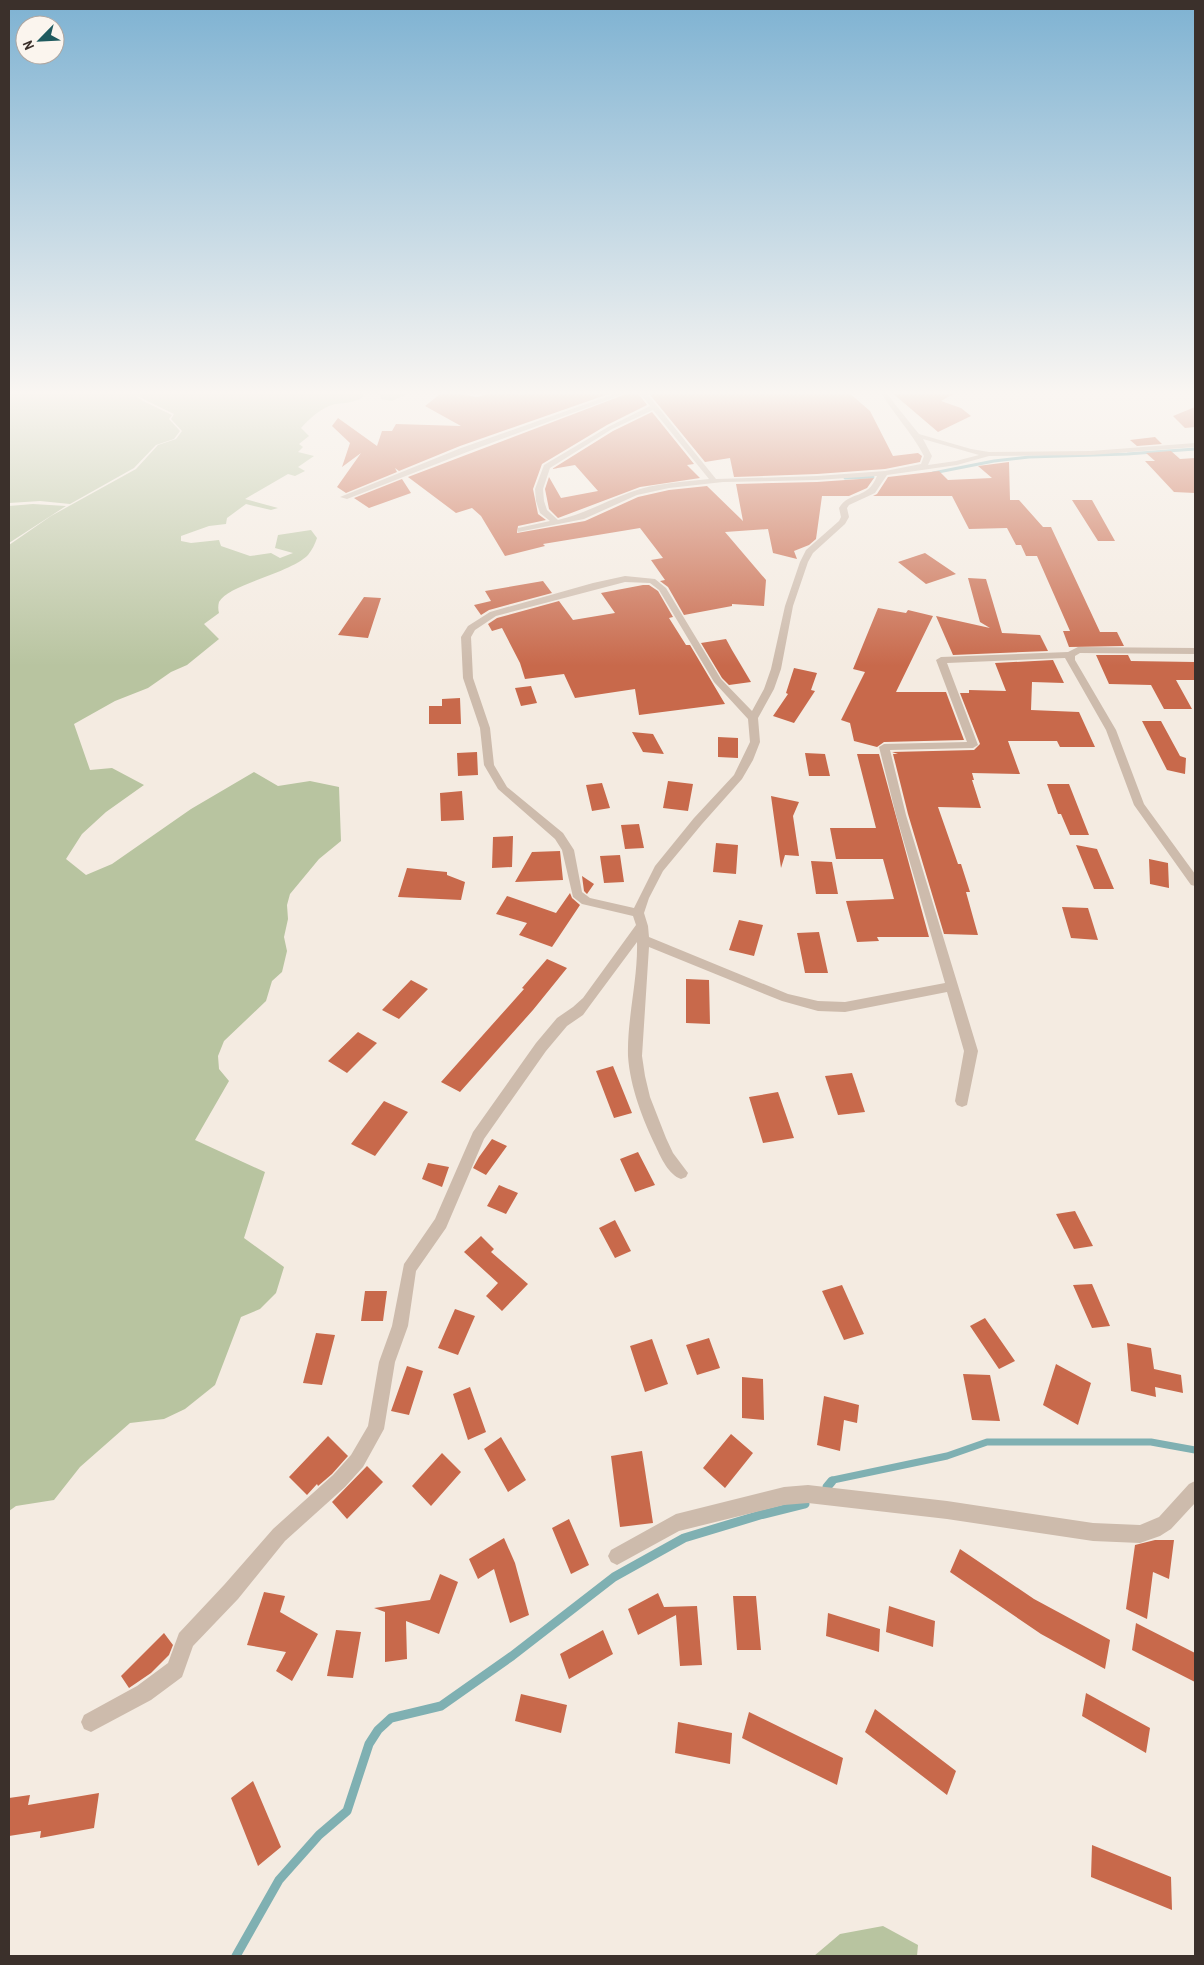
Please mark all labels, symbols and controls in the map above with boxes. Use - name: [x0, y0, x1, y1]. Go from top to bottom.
- north arrow: [15, 15, 65, 65]
- text: N: [18, 38, 38, 53]

